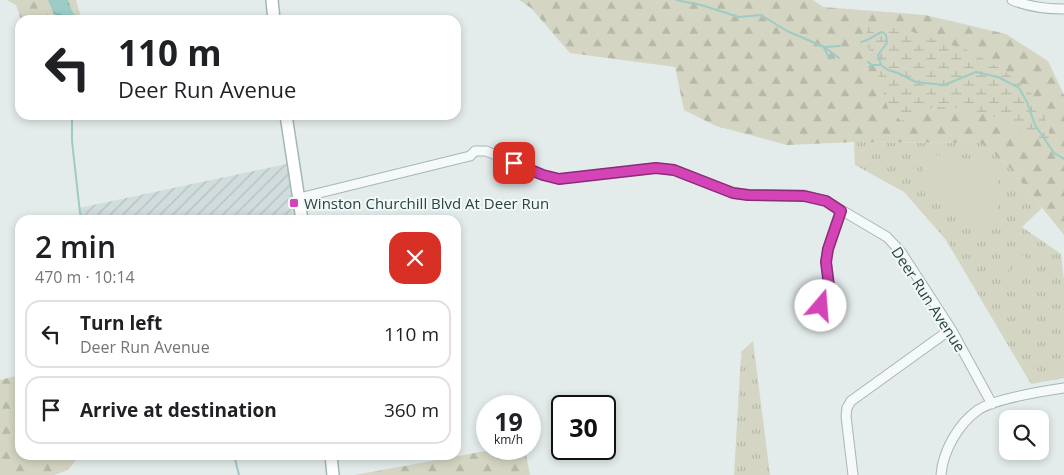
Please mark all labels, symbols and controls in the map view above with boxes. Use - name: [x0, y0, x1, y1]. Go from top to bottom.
- text: 110 m: [118, 29, 222, 76]
- icon: left: [35, 35, 100, 100]
- text: Deer Run Avenue: [118, 74, 296, 104]
- pin: [493, 142, 535, 184]
- icon: arrive: [500, 149, 528, 177]
- place label: Winston Churchill Blvd At Deer Run: [304, 193, 549, 213]
- marker: Winston Churchill Blvd At Deer Run: [288, 197, 300, 209]
- text: 2 min: [35, 226, 116, 267]
- button: close: [389, 232, 441, 284]
- street label: Deer Run Avenue: [888, 243, 970, 355]
- text: 470 m · 10:14: [35, 266, 135, 288]
- position arrow: [794, 279, 846, 331]
- text: Turn left: [80, 310, 162, 336]
- icon: left: [37, 320, 65, 348]
- text: 110 m: [384, 321, 439, 347]
- text: Deer Run Avenue: [80, 336, 210, 358]
- speed limit sign: 30: [551, 395, 616, 460]
- icon: arrive: [37, 396, 65, 424]
- text: Arrive at destination: [80, 397, 277, 423]
- text: 360 m: [384, 397, 439, 423]
- text: 19: [494, 404, 523, 438]
- map controls: [999, 410, 1049, 460]
- button: search: [999, 410, 1049, 460]
- text: km/h: [494, 431, 523, 448]

